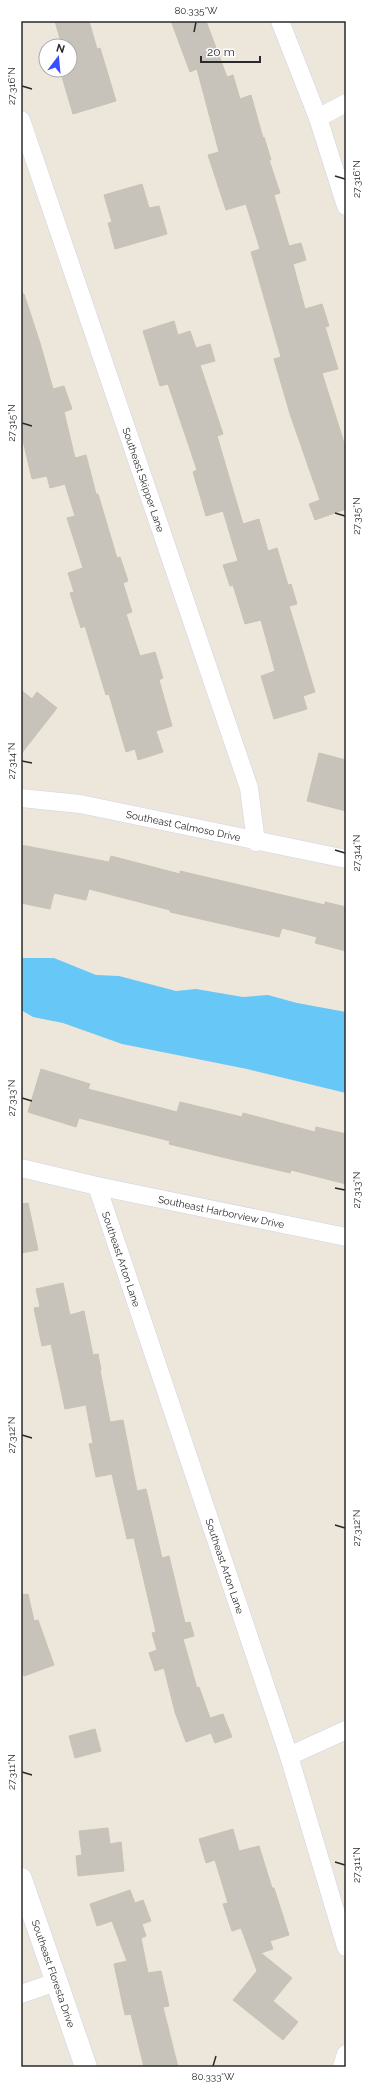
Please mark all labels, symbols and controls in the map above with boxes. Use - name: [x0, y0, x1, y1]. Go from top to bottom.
- text: 80.335°W: [174, 5, 218, 16]
- north arrow: [38, 38, 78, 78]
- scale bar: [201, 38, 260, 64]
- text: N: [55, 41, 66, 56]
- text: 20 m: [207, 45, 235, 59]
- text: 27.316°N: [6, 67, 17, 105]
- text: 27.316°N: [351, 160, 362, 198]
- text: 27.315°N: [6, 404, 17, 442]
- street label: Southeast Skipper Lane: [121, 426, 167, 534]
- text: 27.315°N: [351, 497, 362, 535]
- text: 27.314°N: [6, 742, 17, 780]
- street label: Southeast Calmoso Drive: [125, 808, 242, 843]
- text: 27.314°N: [351, 834, 362, 872]
- text: 27.313°N: [6, 1080, 17, 1116]
- text: 27.313°N: [351, 1172, 362, 1208]
- street label: Southeast Harborview Drive: [157, 1193, 286, 1230]
- street label: Southeast Arton Lane: [100, 1210, 143, 1308]
- text: 27.312°N: [6, 1417, 17, 1453]
- text: 27.312°N: [351, 1510, 362, 1546]
- street label: Southeast Arton Lane: [204, 1517, 246, 1615]
- text: 27.311°N: [6, 1754, 17, 1790]
- text: 27.311°N: [351, 1847, 362, 1883]
- street label: Southeast Floresta Drive: [30, 1918, 77, 2029]
- text: 80.333°W: [192, 2071, 235, 2082]

